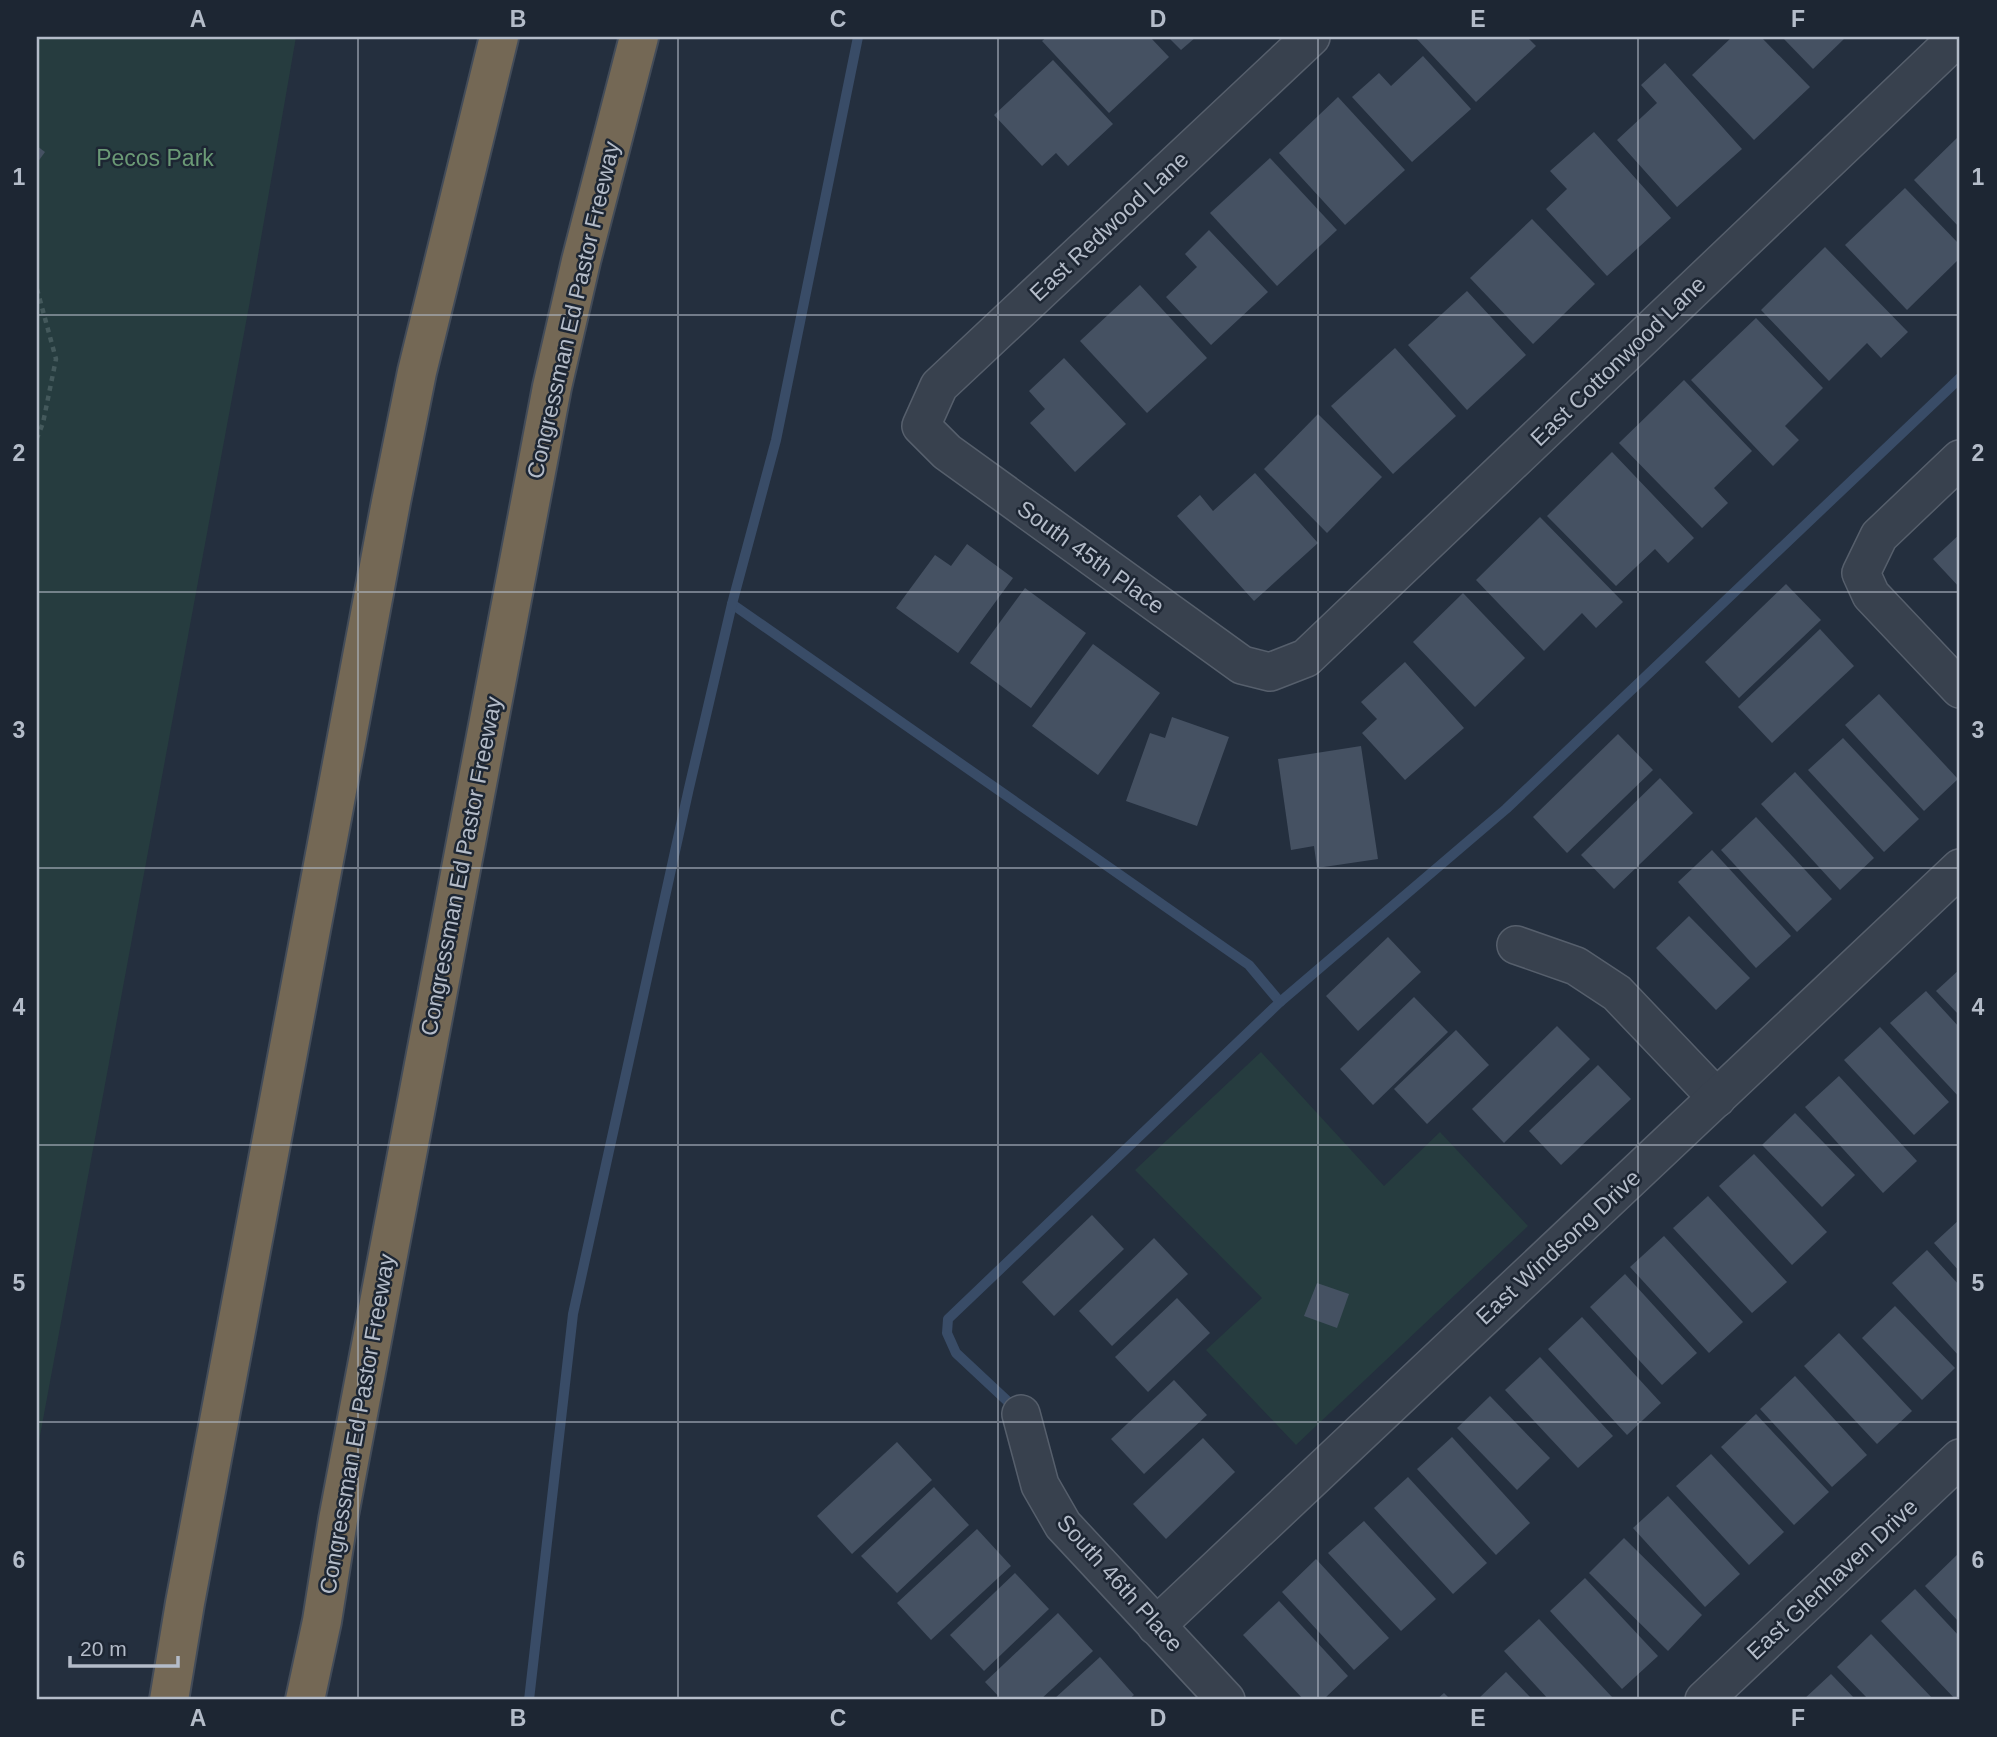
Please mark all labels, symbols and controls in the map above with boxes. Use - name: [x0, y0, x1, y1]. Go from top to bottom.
- text: A: [190, 6, 206, 32]
- text: B: [510, 6, 526, 32]
- text: C: [830, 6, 846, 32]
- text: D: [1150, 6, 1166, 32]
- text: E: [1470, 6, 1486, 32]
- text: F: [1791, 6, 1805, 32]
- street label: Congressman Ed Pastor Freeway: [522, 138, 625, 481]
- park label: Pecos Park: [96, 145, 214, 171]
- street label: East Redwood Lane: [1024, 146, 1194, 306]
- text: 1: [13, 164, 26, 190]
- text: 1: [1972, 164, 1985, 190]
- street label: East Cottonwood Lane: [1525, 271, 1711, 451]
- text: 2: [13, 440, 25, 466]
- text: 2: [1972, 440, 1984, 466]
- street label: South 45th Place: [1012, 495, 1170, 619]
- street label: Congressman Ed Pastor Freeway: [415, 694, 507, 1038]
- text: 3: [13, 717, 25, 743]
- text: 3: [1972, 717, 1984, 743]
- text: 4: [13, 994, 26, 1020]
- text: 4: [1972, 994, 1985, 1020]
- street label: East Windsong Drive: [1471, 1164, 1645, 1330]
- street label: Congressman Ed Pastor Freeway: [314, 1251, 400, 1596]
- text: 5: [13, 1270, 26, 1296]
- text: 5: [1972, 1270, 1985, 1296]
- street label: East Glenhaven Drive: [1741, 1493, 1923, 1665]
- street label: South 46th Place: [1052, 1509, 1188, 1657]
- text: 6: [13, 1547, 25, 1573]
- text: 6: [1972, 1547, 1984, 1573]
- scale bar: [70, 1625, 178, 1669]
- text: 20 m: [80, 1637, 127, 1660]
- text: A: [190, 1705, 206, 1731]
- text: B: [510, 1705, 526, 1731]
- text: C: [830, 1705, 846, 1731]
- text: D: [1150, 1705, 1166, 1731]
- text: E: [1470, 1705, 1486, 1731]
- text: F: [1791, 1705, 1805, 1731]

